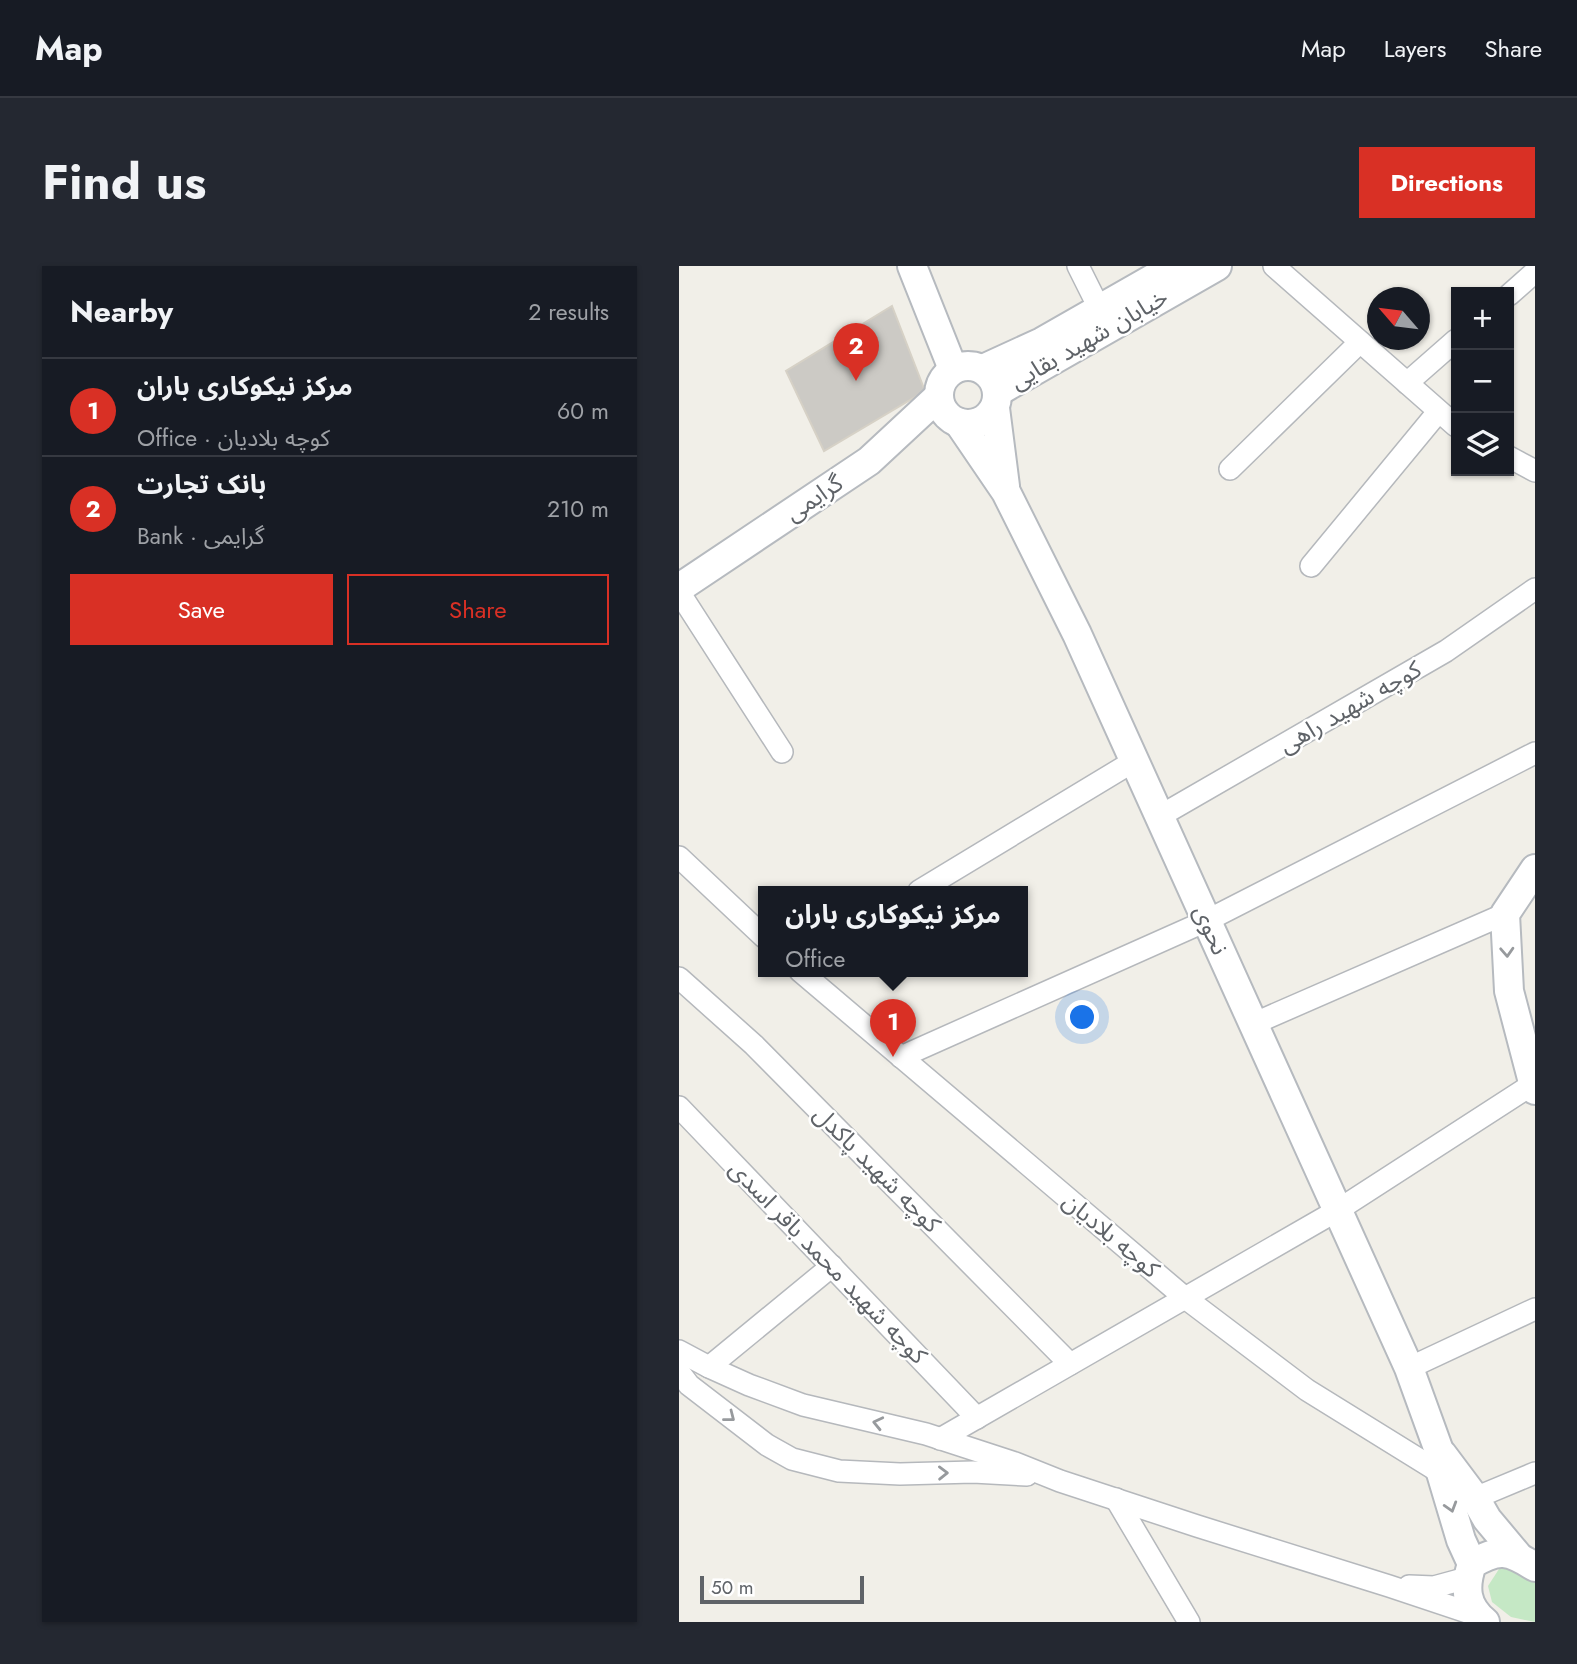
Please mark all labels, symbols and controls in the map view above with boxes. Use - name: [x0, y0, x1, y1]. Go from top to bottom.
- text: Map: [35, 25, 103, 72]
- text: Map: [1301, 31, 1346, 66]
- text: Layers: [1384, 31, 1446, 66]
- text: Share: [1484, 31, 1542, 66]
- text: Find us: [42, 147, 206, 217]
- button: Directions: [1359, 147, 1535, 218]
- street label: خیابان شهید بقایی: [1003, 279, 1174, 398]
- north arrow: [1367, 287, 1430, 350]
- map controls: [1451, 287, 1514, 476]
- button: +: [1451, 287, 1514, 350]
- text: Nearby: [70, 290, 173, 333]
- text: 2 results: [528, 295, 609, 329]
- pin: 2: [833, 323, 879, 381]
- button: −: [1451, 350, 1514, 413]
- text: مرکز نیکوکاری باران: [137, 367, 353, 405]
- text: 1: [87, 394, 99, 428]
- text: 60 m: [557, 394, 609, 428]
- button: layers: [1451, 413, 1514, 476]
- text: Office · کوچه بلادیان: [137, 421, 330, 455]
- text: بانک تجارت: [137, 465, 266, 503]
- street label: گرایمی: [778, 465, 851, 530]
- text: 2: [85, 492, 101, 526]
- text: 210 m: [547, 492, 609, 526]
- text: Bank · گرایمی: [137, 519, 264, 553]
- button: Save: [70, 574, 333, 645]
- button: Share: [347, 574, 609, 645]
- street label: کوچه شهید راهی: [1272, 651, 1429, 762]
- popup: [758, 886, 1028, 977]
- text: مرکز نیکوکاری باران: [785, 895, 1001, 933]
- street label: نحوی: [1185, 899, 1238, 960]
- text: Office: [785, 942, 845, 976]
- one-way arrow: [1499, 947, 1514, 958]
- pin: 1: [870, 999, 916, 1057]
- your location: [1065, 1000, 1099, 1034]
- street label: کوچه شهید پاکدل: [806, 1097, 950, 1241]
- street label: کوچه شهید محمد باقر اسدی: [721, 1152, 936, 1373]
- street label: کوچه بلادیان: [1055, 1184, 1168, 1286]
- one-way arrow: [723, 1408, 735, 1421]
- one-way arrow: [872, 1417, 884, 1431]
- one-way arrow: [938, 1465, 949, 1481]
- one-way arrow: [1443, 1501, 1458, 1513]
- scale bar: [700, 1573, 865, 1605]
- text: 50 m: [711, 1574, 754, 1601]

